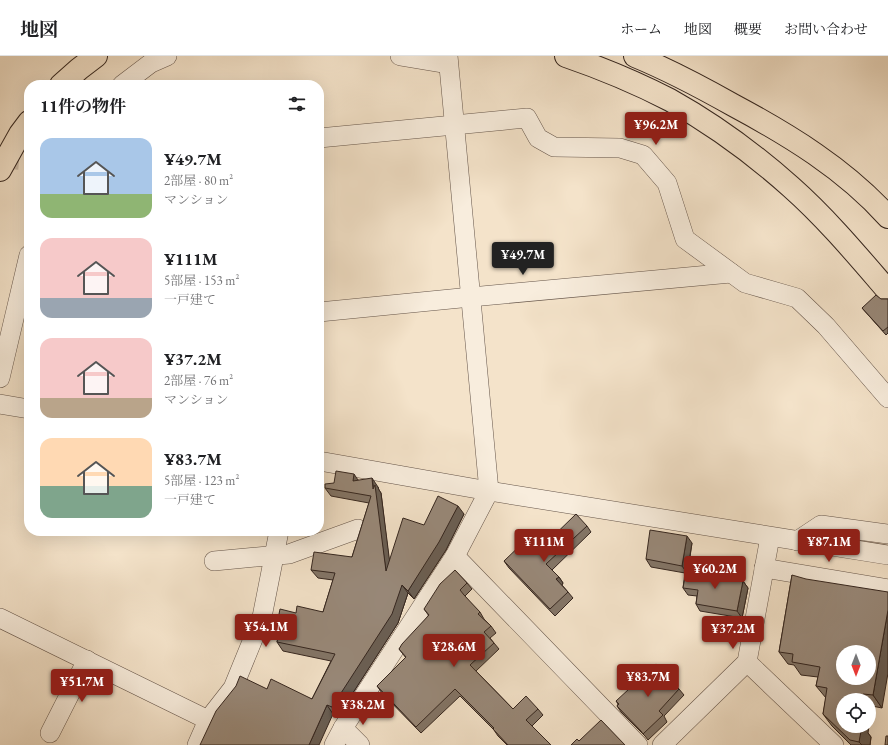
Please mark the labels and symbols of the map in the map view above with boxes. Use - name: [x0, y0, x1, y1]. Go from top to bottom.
- pin: ¥96.2M: [623, 112, 689, 146]
- pin: ¥49.7M: [490, 242, 556, 276]
- pin: ¥111M: [516, 529, 572, 563]
- pin: ¥87.1M: [796, 529, 862, 563]
- pin: ¥60.2M: [682, 556, 748, 590]
- pin: ¥54.1M: [233, 614, 299, 648]
- pin: ¥37.2M: [700, 616, 766, 650]
- pin: ¥28.6M: [421, 634, 487, 668]
- north arrow: [836, 645, 876, 685]
- pin: ¥83.7M: [615, 664, 681, 698]
- pin: ¥51.7M: [49, 669, 115, 703]
- pin: ¥38.2M: [330, 692, 396, 726]

